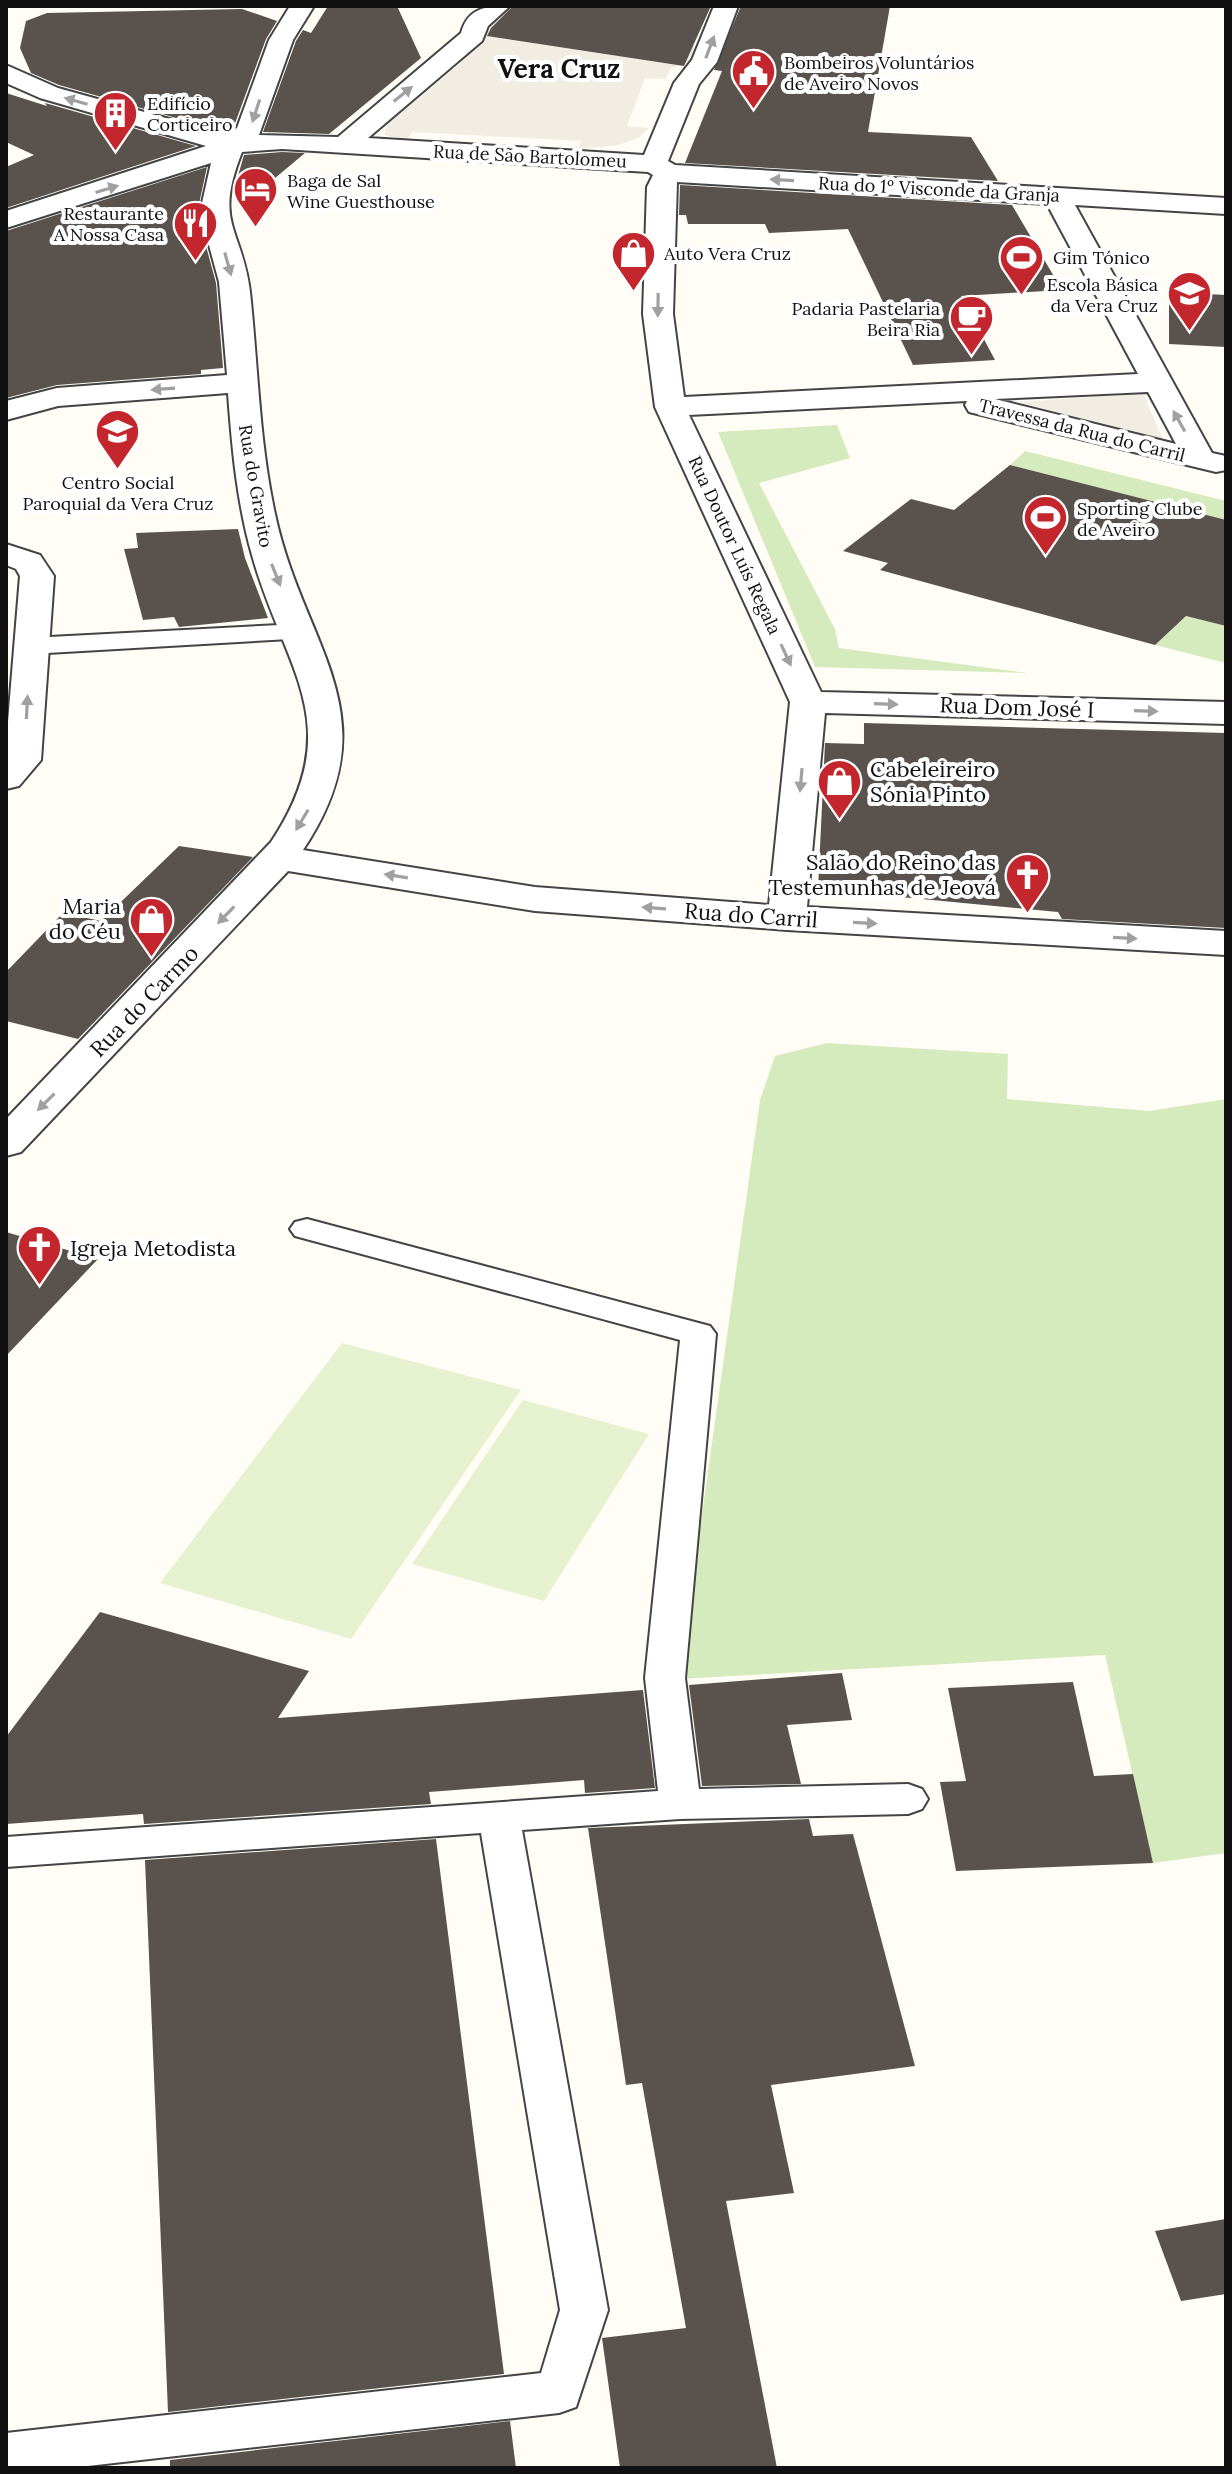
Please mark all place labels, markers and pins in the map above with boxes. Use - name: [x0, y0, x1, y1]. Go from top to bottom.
- public building icon: Bombeiros Voluntários de Aveiro Novos: [729, 48, 777, 111]
- place label: Bombeiros Voluntários de Aveiro Novos: [784, 51, 974, 95]
- building icon: Edifício Corticeiro: [92, 89, 140, 152]
- place label: Edifício Corticeiro: [147, 92, 233, 136]
- hotel icon: Baga de Sal Wine Guesthouse: [232, 166, 280, 229]
- place label: Baga de Sal Wine Guesthouse: [287, 169, 435, 213]
- restaurant icon: Restaurante A Nossa Casa: [171, 199, 219, 262]
- place label: Restaurante A Nossa Casa: [53, 202, 164, 246]
- shop icon: Auto Vera Cruz: [609, 229, 657, 292]
- sports icon: Gim Tónico: [998, 233, 1046, 296]
- place label: Auto Vera Cruz: [663, 242, 791, 265]
- place label: Gim Tónico: [1053, 246, 1150, 269]
- school or university icon: Escola Básica da Vera Cruz: [1165, 270, 1213, 333]
- place label: Escola Básica da Vera Cruz: [1047, 273, 1158, 317]
- cafe icon: Padaria Pastelaria Beira Ria: [947, 294, 995, 357]
- place label: Padaria Pastelaria Beira Ria: [792, 297, 940, 341]
- school or university icon: Centro Social Paroquial da Vera Cruz: [94, 408, 142, 471]
- place label: Centro Social Paroquial da Vera Cruz: [23, 471, 213, 515]
- sports icon: Sporting Clube de Aveiro: [1022, 494, 1070, 557]
- place label: Sporting Clube de Aveiro: [1077, 497, 1203, 541]
- place label: Cabeleireiro Sónia Pinto: [870, 755, 995, 808]
- shop icon: Cabeleireiro Sónia Pinto: [815, 758, 863, 821]
- place label: Salão do Reino das Testemunhas de Jeová: [768, 848, 996, 901]
- church icon: Salão do Reino das Testemunhas de Jeová: [1003, 851, 1051, 914]
- place label: Maria do Céu: [49, 892, 121, 945]
- shop icon: Maria do Céu: [128, 895, 176, 958]
- church icon: Igreja Metodista: [15, 1224, 63, 1287]
- place label: Igreja Metodista: [70, 1234, 236, 1262]

